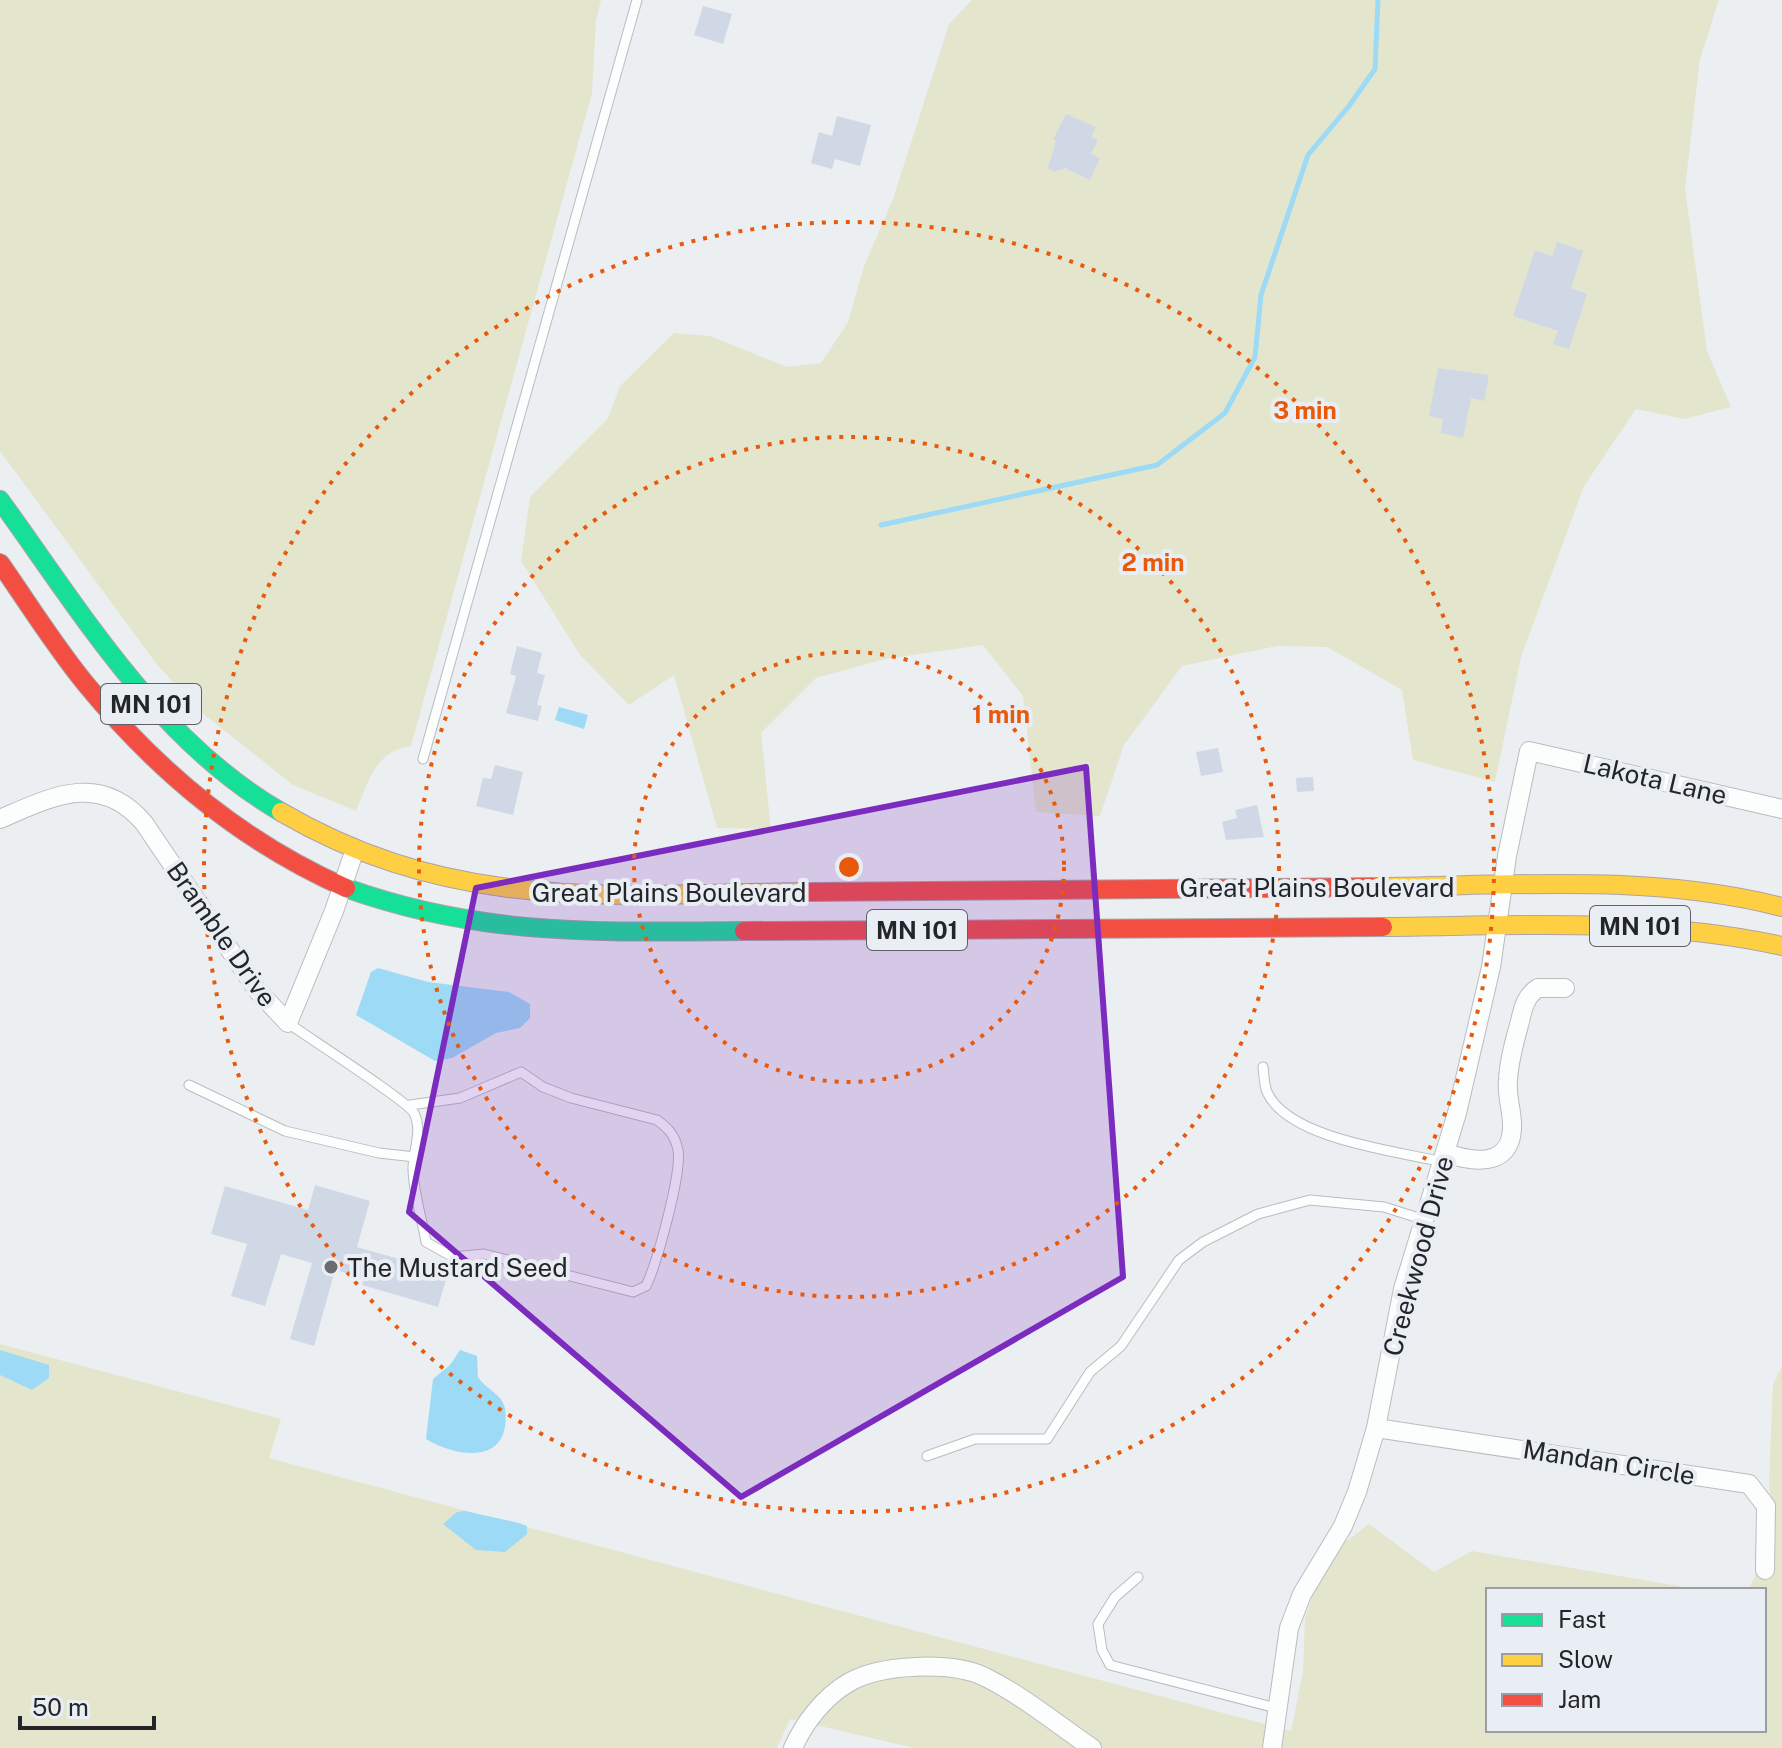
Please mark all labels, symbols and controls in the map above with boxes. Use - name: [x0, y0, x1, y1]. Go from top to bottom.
- text: 3 min: [1273, 396, 1337, 424]
- text: 2 min: [1122, 548, 1184, 576]
- road number: MN 101: [101, 684, 201, 724]
- text: 1 min: [972, 700, 1030, 728]
- street label: Lakota Lane: [1580, 747, 1730, 811]
- centre of rings: [835, 853, 863, 881]
- street label: Bramble Drive: [161, 856, 283, 1012]
- street label: Great Plains Boulevard: [1179, 872, 1455, 903]
- street label: Great Plains Boulevard: [531, 877, 807, 908]
- road number: MN 101: [1590, 906, 1690, 946]
- road number: MN 101: [867, 910, 967, 950]
- street label: Creekwood Drive: [1376, 1153, 1460, 1359]
- place label: The Mustard Seed: [347, 1252, 568, 1283]
- marker: The Mustard Seed: [322, 1258, 340, 1276]
- street label: Mandan Circle: [1521, 1433, 1697, 1491]
- legend: [1486, 1588, 1766, 1732]
- text: Fast: [1558, 1605, 1606, 1633]
- text: Slow: [1558, 1645, 1613, 1673]
- scale bar: [20, 1680, 154, 1730]
- text: Jam: [1558, 1685, 1601, 1713]
- text: 50 m: [32, 1693, 89, 1721]

